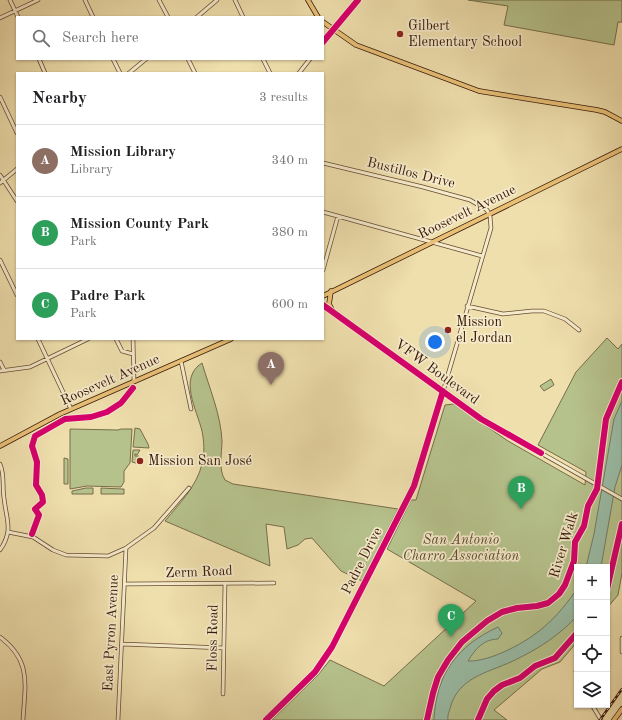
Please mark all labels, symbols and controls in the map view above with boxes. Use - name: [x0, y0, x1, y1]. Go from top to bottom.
- search box: [16, 16, 324, 60]
- place label: Gilbert Elementary School: [408, 19, 522, 49]
- icon: search: [30, 27, 52, 49]
- marker: Gilbert Elementary School: [395, 29, 405, 39]
- text: Search here: [62, 31, 139, 46]
- text: Nearby: [32, 90, 87, 107]
- text: 3 results: [259, 91, 308, 104]
- text: Mission Library: [70, 145, 176, 160]
- text: A: [40, 154, 50, 167]
- text: 340 m: [271, 154, 308, 167]
- street label: Bustillos Drive: [366, 155, 456, 191]
- text: Library: [70, 163, 113, 176]
- street label: Roosevelt Avenue: [416, 182, 518, 242]
- text: Mission County Park: [70, 217, 209, 232]
- text: B: [40, 226, 50, 239]
- text: 380 m: [271, 226, 308, 239]
- text: Park: [70, 235, 97, 248]
- text: Padre Park: [70, 289, 146, 304]
- text: C: [41, 298, 49, 311]
- text: 600 m: [271, 298, 308, 311]
- text: Park: [70, 307, 97, 320]
- place label: Mission el Jordan: [456, 315, 513, 345]
- marker: Mission el Jordan: [443, 325, 453, 335]
- your location: [425, 332, 445, 352]
- street label: VFW Boulevard: [392, 337, 482, 407]
- street label: Roosevelt Avenue: [58, 352, 162, 408]
- pin: A: [258, 352, 284, 385]
- place label: Mission San José: [148, 454, 252, 468]
- marker: Mission San José: [135, 456, 145, 466]
- pin: B: [508, 476, 534, 509]
- street label: River Walk: [547, 510, 581, 580]
- street label: Padre Drive: [339, 525, 385, 597]
- park label: San Antonio Charro Association: [403, 533, 519, 563]
- street label: Zerm Road: [165, 564, 233, 580]
- map controls: [574, 564, 610, 708]
- button: +: [574, 564, 610, 600]
- street label: East Pyron Avenue: [101, 574, 121, 692]
- button: −: [574, 600, 610, 636]
- street label: Floss Road: [205, 604, 221, 672]
- pin: C: [438, 604, 464, 637]
- button: locate: [574, 636, 610, 672]
- button: layers: [574, 672, 610, 708]

